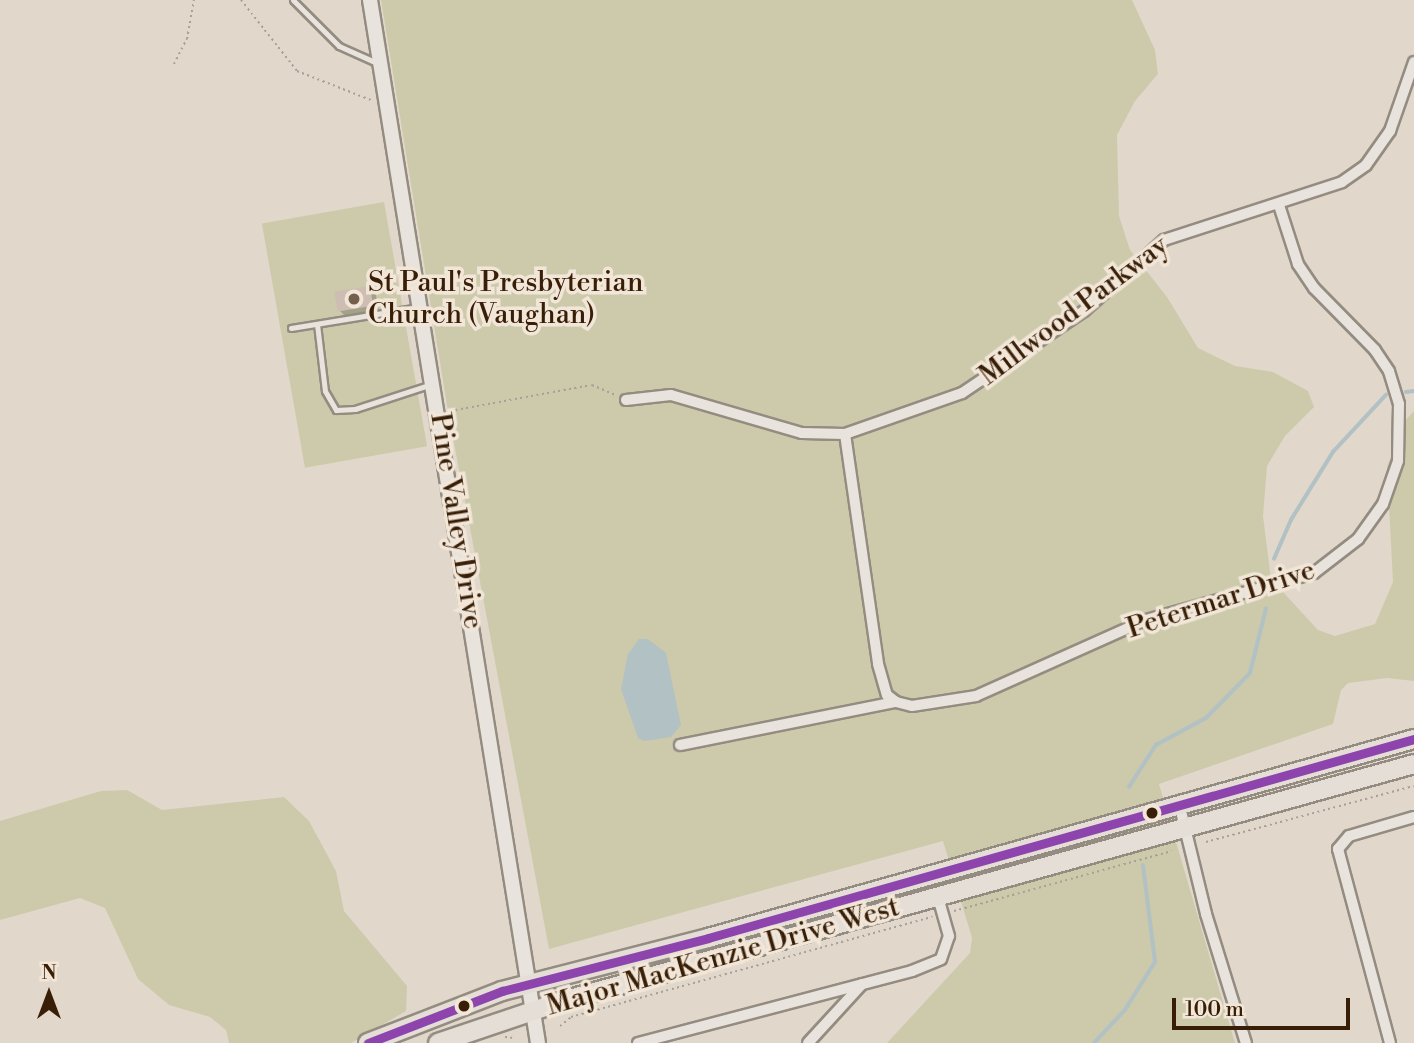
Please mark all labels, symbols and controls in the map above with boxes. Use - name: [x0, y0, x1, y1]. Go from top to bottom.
- street label: Millwood Parkway: [973, 229, 1175, 393]
- place label: St Paul's Presbyterian Church (Vaughan): [368, 266, 643, 332]
- marker: St Paul's Presbyterian Church (Vaughan): [346, 291, 362, 307]
- street label: Pine Valley Drive: [422, 411, 490, 631]
- street label: Petermar Drive: [1123, 554, 1319, 646]
- unlabelled marker: [1145, 806, 1159, 820]
- street label: Major MacKenzie Drive West: [543, 890, 903, 1024]
- north arrow: [14, 959, 84, 1029]
- text: N: [41, 961, 57, 985]
- scale bar: [1176, 984, 1354, 1028]
- text: 100 m: [1185, 997, 1244, 1023]
- unlabelled marker: [457, 999, 471, 1013]

